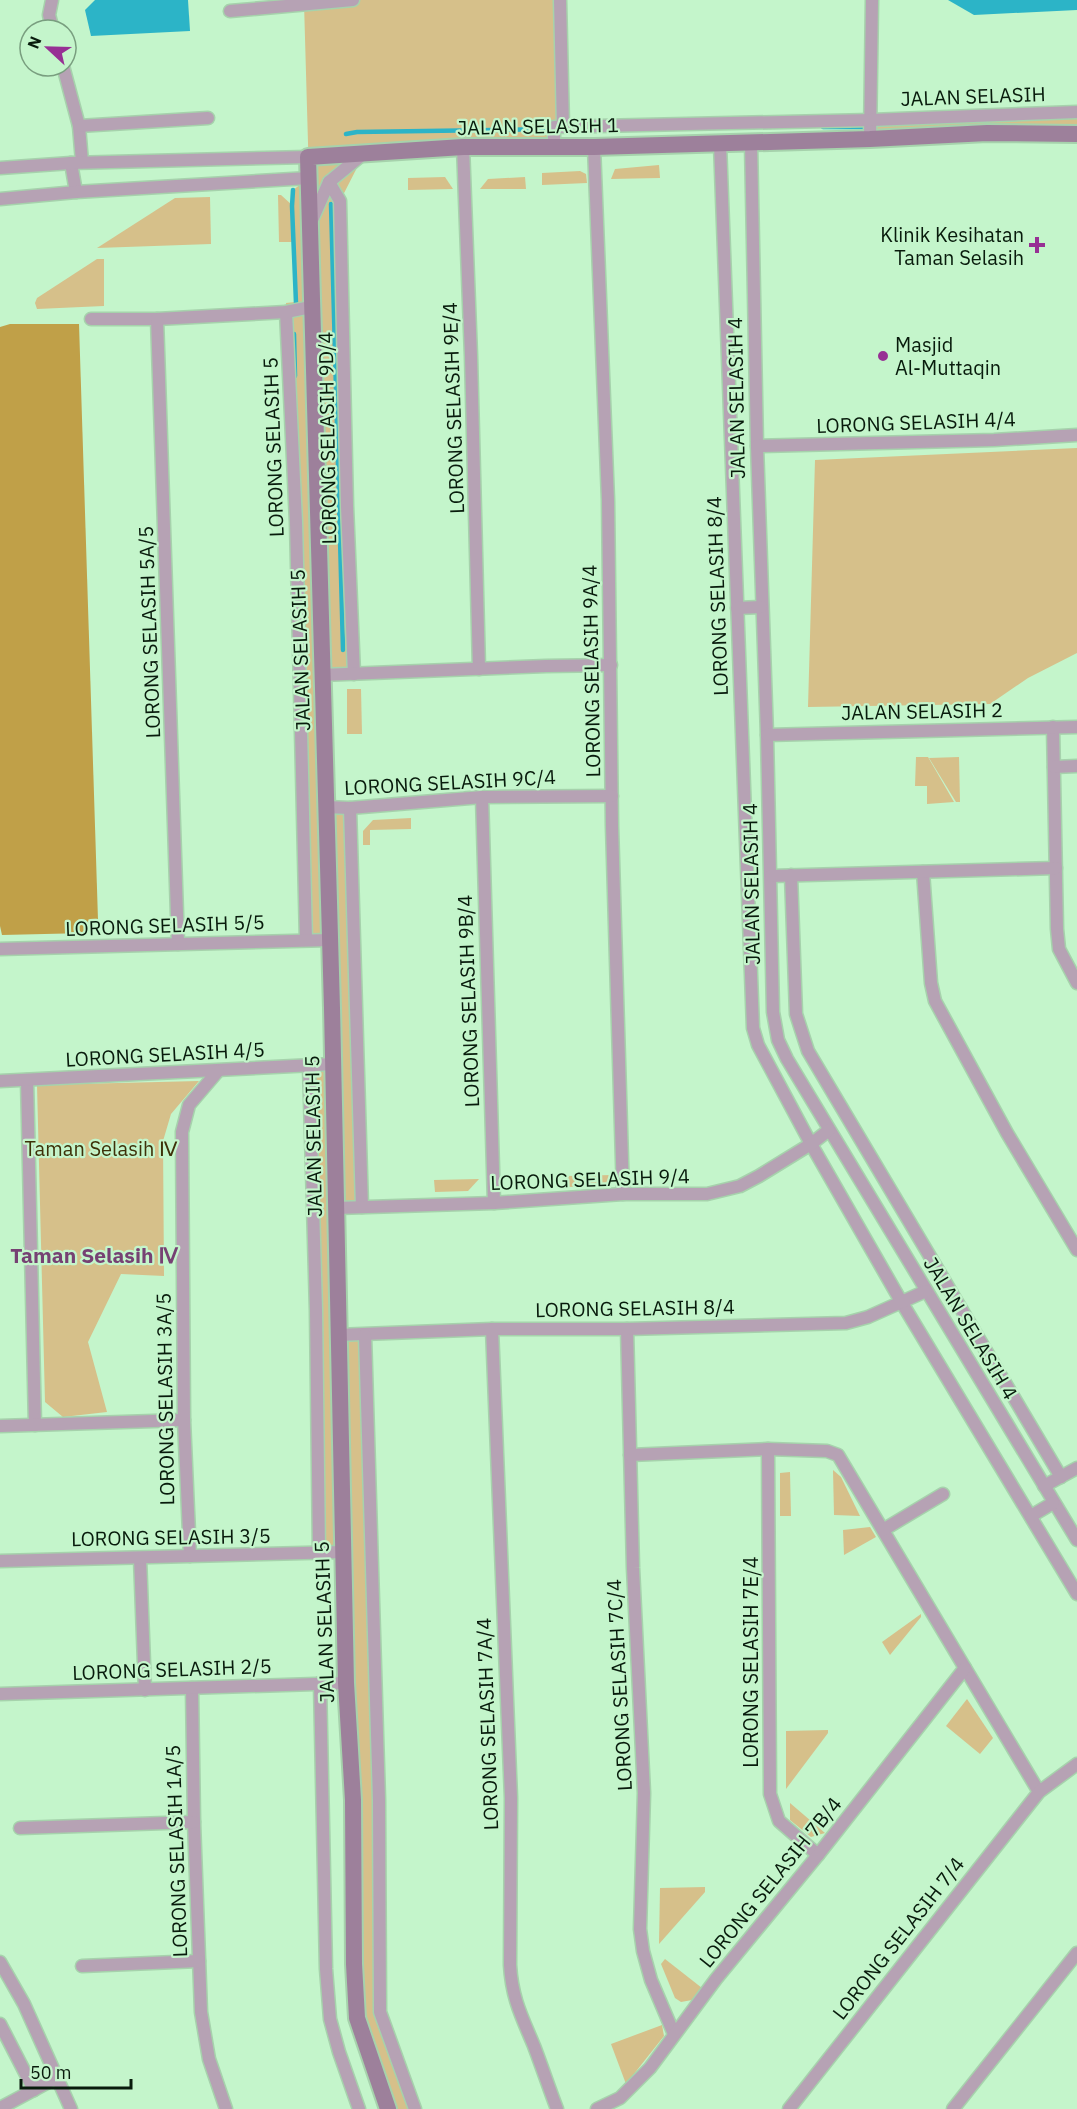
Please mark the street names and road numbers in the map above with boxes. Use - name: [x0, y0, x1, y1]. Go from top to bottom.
- street label: JALAN SELASIH: [900, 80, 1046, 112]
- street label: JALAN SELASIH 1: [457, 111, 619, 141]
- street label: LORONG SELASIH 9E/4: [436, 302, 470, 514]
- street label: JALAN SELASIH 4: [721, 317, 751, 479]
- street label: LORONG SELASIH 9D/4: [312, 331, 342, 545]
- street label: LORONG SELASIH 5: [256, 357, 290, 537]
- street label: LORONG SELASIH 4/4: [816, 405, 1016, 439]
- street label: LORONG SELASIH 8/4: [700, 496, 734, 696]
- street label: LORONG SELASIH 5A/5: [132, 525, 166, 739]
- street label: LORONG SELASIH 9A/4: [576, 564, 606, 778]
- street label: JALAN SELASIH 5: [284, 569, 316, 731]
- street label: JALAN SELASIH 2: [841, 696, 1003, 726]
- street label: LORONG SELASIH 9C/4: [343, 763, 557, 801]
- street label: JALAN SELASIH 4: [736, 803, 766, 965]
- street label: LORONG SELASIH 9B/4: [451, 894, 485, 1108]
- street label: LORONG SELASIH 5/5: [65, 908, 265, 942]
- street label: LORONG SELASIH 4/5: [65, 1035, 265, 1073]
- street label: JALAN SELASIH 5: [298, 1055, 328, 1217]
- street label: LORONG SELASIH 9/4: [490, 1162, 690, 1196]
- street label: JALAN SELASIH 4: [918, 1252, 1024, 1404]
- street label: LORONG SELASIH 3A/5: [150, 1292, 180, 1506]
- street label: LORONG SELASIH 8/4: [535, 1293, 735, 1323]
- street label: LORONG SELASIH 3/5: [71, 1522, 271, 1552]
- street label: JALAN SELASIH 5: [308, 1541, 340, 1703]
- street label: LORONG SELASIH 7E/4: [737, 1556, 764, 1768]
- street label: LORONG SELASIH 7C/4: [600, 1578, 638, 1792]
- street label: LORONG SELASIH 7A/4: [470, 1617, 504, 1831]
- street label: LORONG SELASIH 2/5: [72, 1652, 272, 1686]
- street label: LORONG SELASIH 1A/5: [159, 1744, 193, 1958]
- street label: LORONG SELASIH 7B/4: [693, 1791, 847, 1973]
- street label: LORONG SELASIH 7/4: [826, 1851, 970, 2025]

